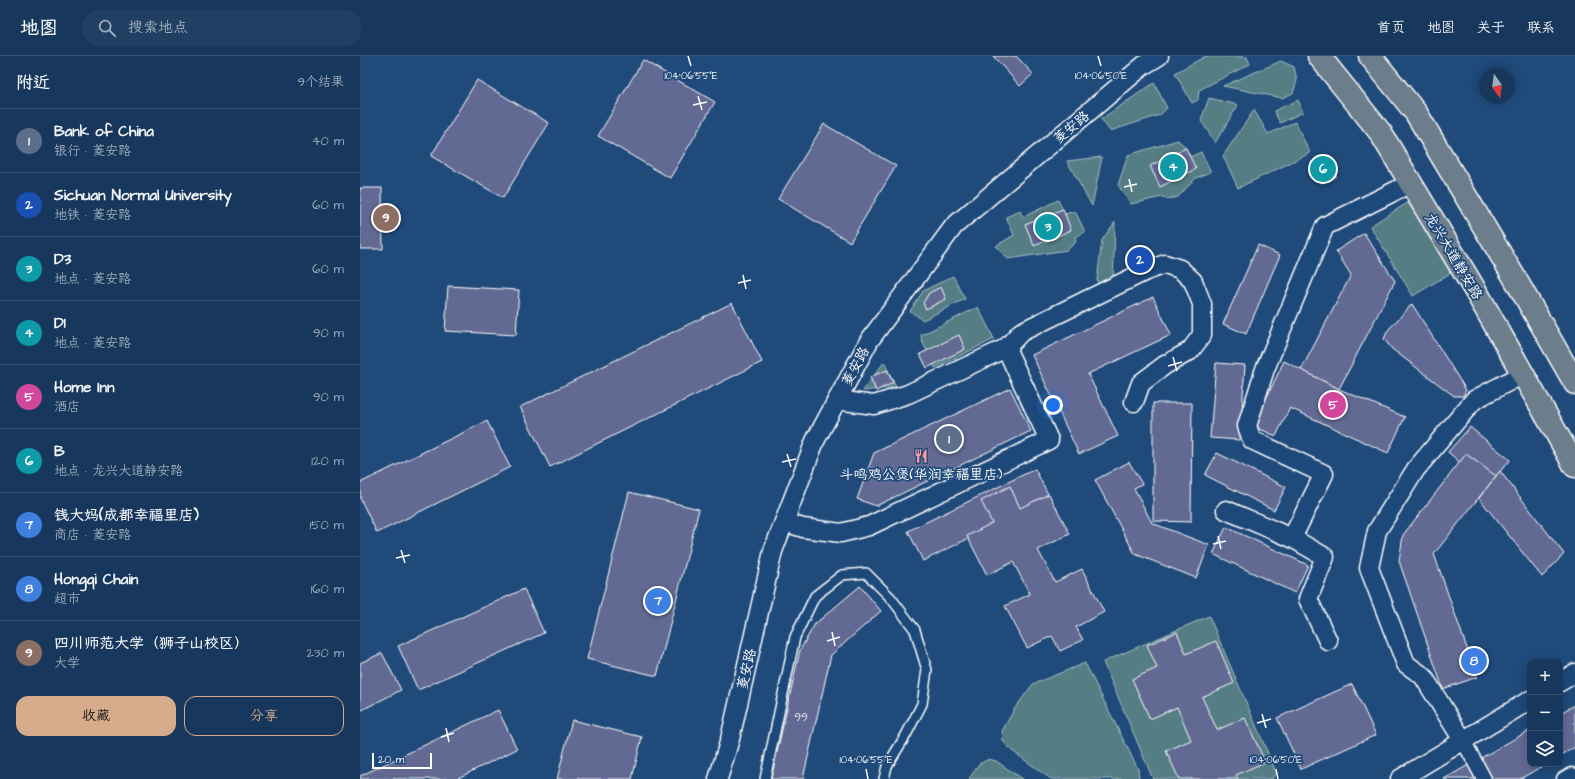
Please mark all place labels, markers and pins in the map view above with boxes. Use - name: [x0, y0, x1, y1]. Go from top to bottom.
- pin: 4: [1160, 152, 1186, 182]
- pin: 6: [1310, 154, 1336, 184]
- pin: 9: [373, 203, 399, 233]
- pin: 3: [1035, 212, 1061, 242]
- pin: 2: [1127, 245, 1153, 275]
- pin: 5: [1320, 390, 1346, 420]
- pin: 1: [936, 424, 962, 454]
- restaurant icon: 斗鸣鸡公煲(华润幸福里店): [913, 448, 929, 464]
- place label: 斗鸣鸡公煲(华润幸福里店): [839, 465, 1003, 485]
- pin: 7: [645, 586, 671, 616]
- pin: 8: [1461, 646, 1487, 676]

